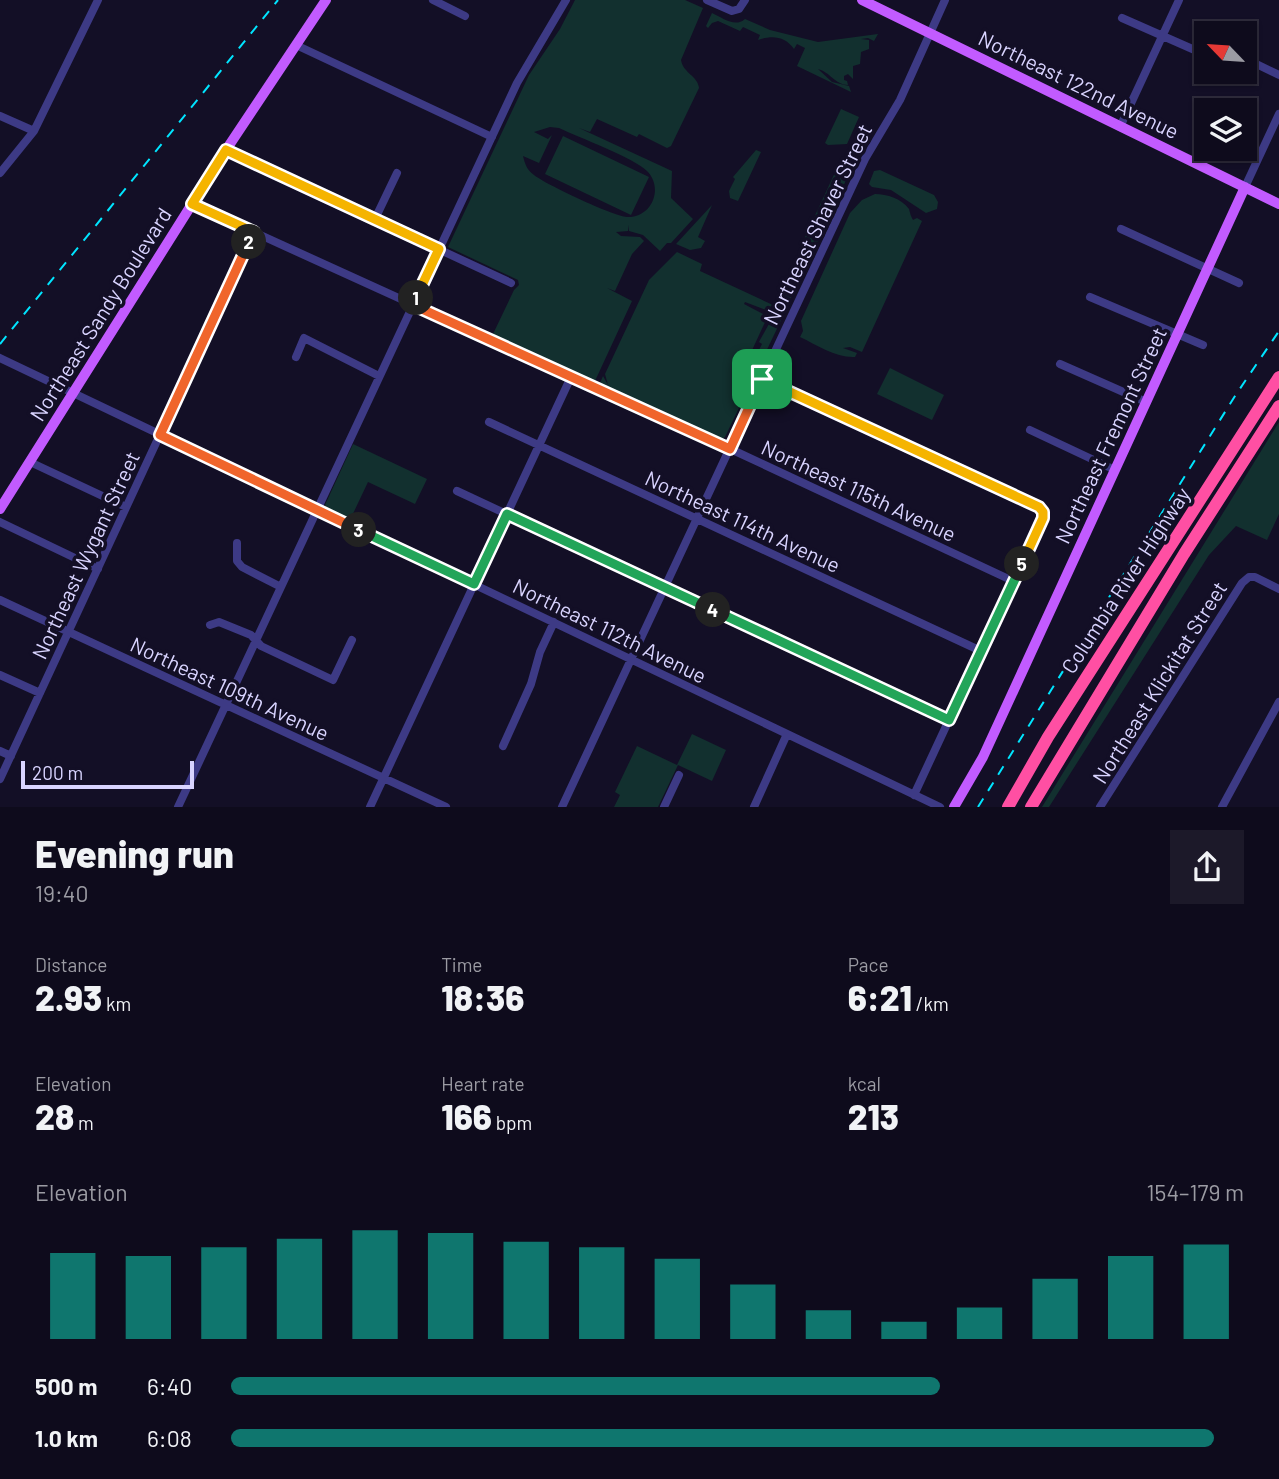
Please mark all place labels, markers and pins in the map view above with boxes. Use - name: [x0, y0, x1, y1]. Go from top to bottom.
- pin: 2: [232, 224, 266, 260]
- pin: 1: [398, 280, 434, 316]
- pin: [732, 349, 792, 409]
- pin: 3: [342, 512, 376, 548]
- pin: 5: [1004, 546, 1040, 582]
- pin: 4: [696, 592, 730, 628]

